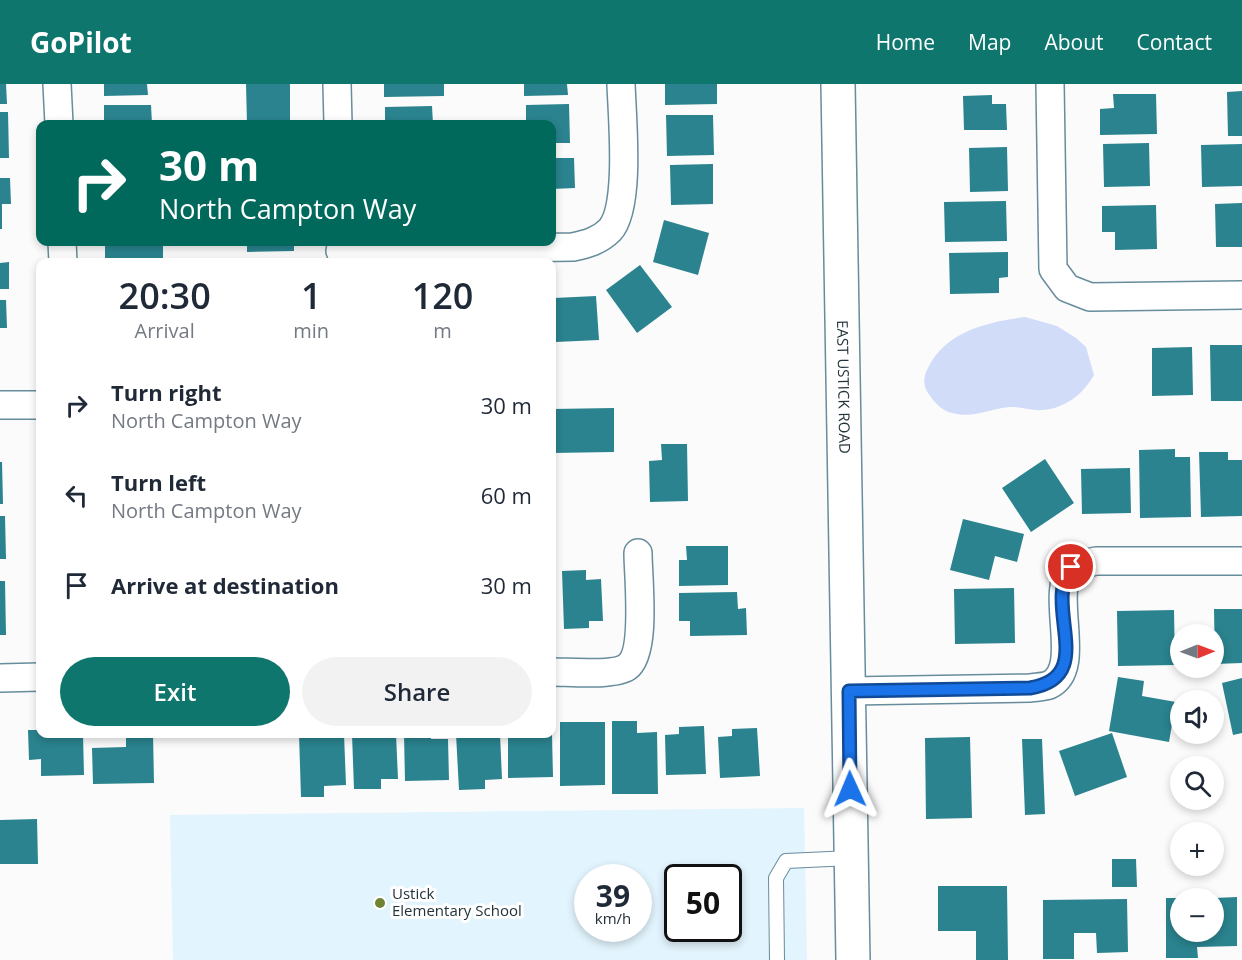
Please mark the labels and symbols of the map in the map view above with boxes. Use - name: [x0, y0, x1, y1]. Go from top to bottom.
- street label: EAST USTICK ROAD: [833, 320, 855, 454]
- pin: [1045, 541, 1096, 592]
- north arrow: [1170, 624, 1224, 678]
- position arrow: [818, 757, 882, 821]
- speed limit sign: 50: [664, 864, 742, 942]
- place label: Ustick Elementary School: [392, 883, 522, 920]
- marker: Ustick Elementary School: [373, 896, 387, 910]

